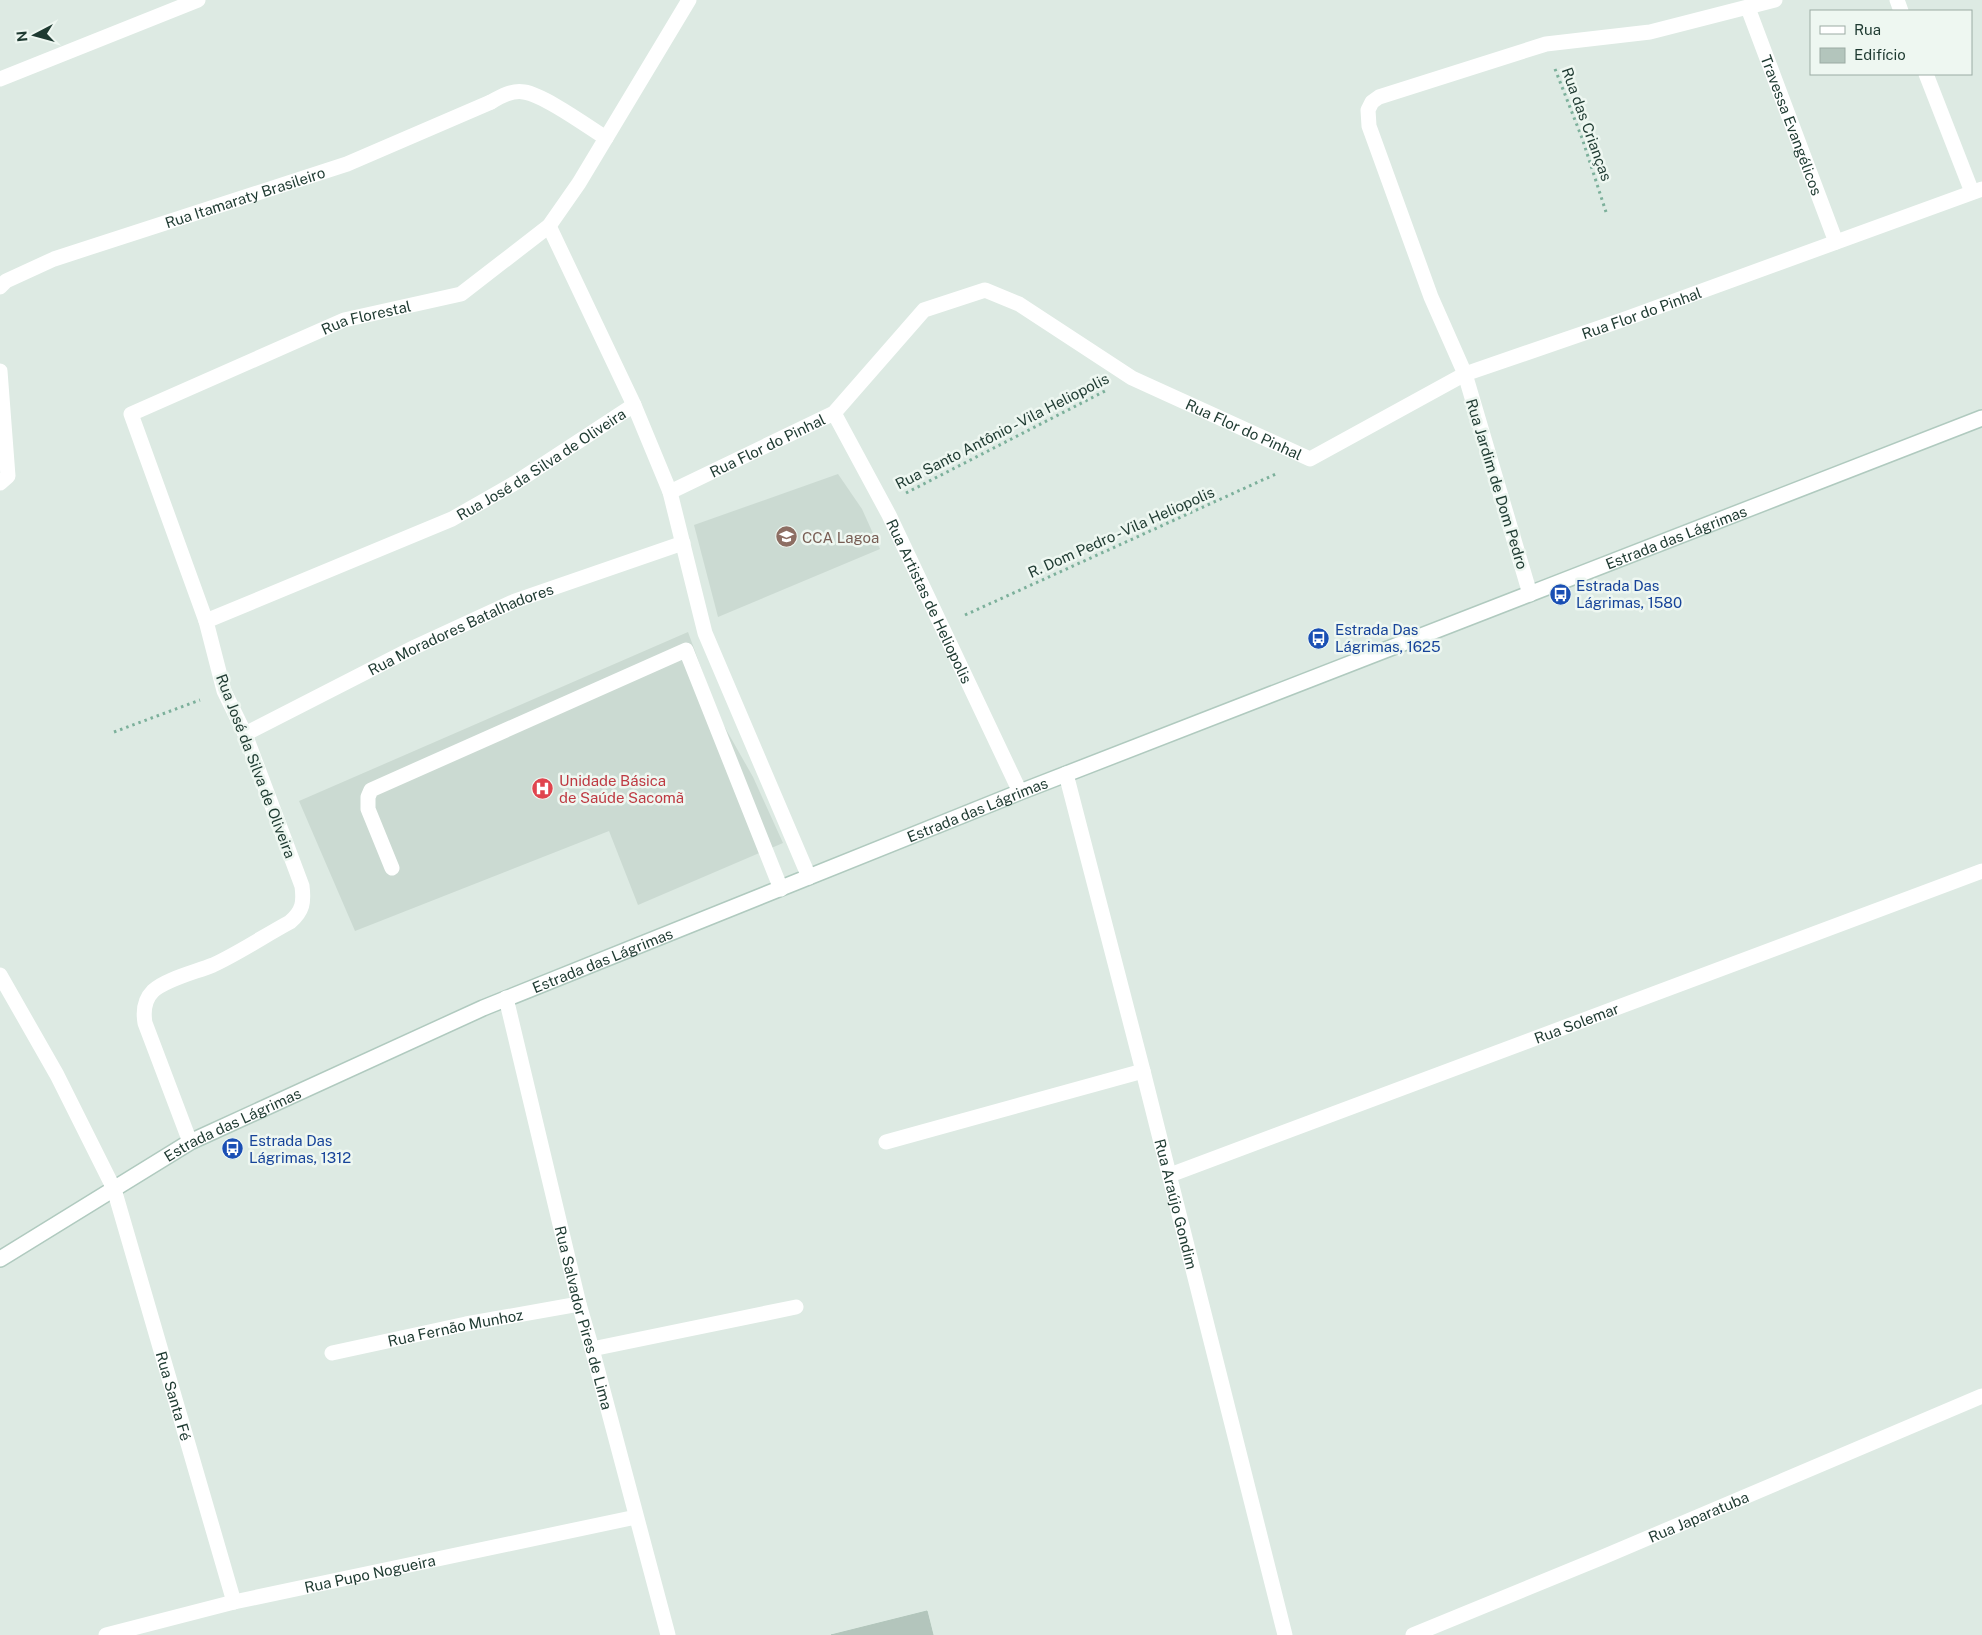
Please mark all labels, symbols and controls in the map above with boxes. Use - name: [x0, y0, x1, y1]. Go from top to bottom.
- north arrow: [10, 10, 60, 60]
- legend: [1810, 10, 1972, 75]
- text: Rua: [1854, 21, 1881, 38]
- text: N: [14, 30, 31, 43]
- text: Edifício: [1854, 46, 1906, 63]
- street label: Travessa Evangélicos: [1758, 53, 1826, 197]
- street label: Rua das Crianças: [1559, 65, 1615, 183]
- street label: Rua Itamaraty Brasileiro: [163, 163, 327, 231]
- street label: Rua Flor do Pinhal: [1579, 283, 1704, 342]
- street label: Rua Florestal: [318, 297, 413, 338]
- street label: Rua Santo Antônio - Vila Heliopolis: [892, 370, 1112, 492]
- street label: Rua Flor do Pinhal: [1183, 395, 1305, 463]
- street label: Rua Jardim de Dom Pedro: [1463, 397, 1531, 571]
- street label: Rua José da Silva de Oliveira: [453, 405, 629, 523]
- street label: Rua Flor do Pinhal: [707, 410, 828, 480]
- street label: R. Dom Pedro - Vila Heliopolis: [1025, 483, 1217, 581]
- street label: Estrada das Lágrimas: [1603, 502, 1749, 572]
- street label: Rua Artistas de Heliopolis: [884, 516, 976, 686]
- school or university icon: CCA Lagoa: [774, 525, 798, 549]
- place label: CCA Lagoa: [802, 529, 879, 546]
- place label: Estrada Das Lágrimas, 1580: [1576, 577, 1682, 611]
- street label: Rua Moradores Batalhadores: [365, 580, 555, 678]
- bus stop icon: Estrada Das Lágrimas, 1580: [1548, 582, 1572, 606]
- place label: Estrada Das Lágrimas, 1625: [1335, 621, 1441, 655]
- bus stop icon: Estrada Das Lágrimas, 1625: [1307, 626, 1331, 650]
- street label: Rua José da Silva de Oliveira: [213, 671, 299, 861]
- place label: Unidade Básica de Saúde Sacomã: [559, 772, 684, 806]
- street label: Estrada das Lágrimas: [904, 774, 1050, 845]
- hospital icon: Unidade Básica de Saúde Sacomã: [531, 777, 555, 801]
- street label: Estrada das Lágrimas: [530, 924, 675, 996]
- street label: Rua Solemar: [1532, 999, 1621, 1046]
- street label: Estrada das Lágrimas: [161, 1084, 303, 1165]
- place label: Estrada Das Lágrimas, 1312: [249, 1132, 351, 1166]
- bus stop icon: Estrada Das Lágrimas, 1312: [221, 1137, 245, 1161]
- street label: Rua Araújo Gondim: [1152, 1137, 1201, 1271]
- street label: Rua Salvador Pires de Lima: [552, 1224, 616, 1411]
- street label: Rua Fernão Munhoz: [386, 1306, 524, 1349]
- street label: Rua Santa Fé: [153, 1349, 195, 1443]
- street label: Rua Japaratuba: [1646, 1488, 1751, 1545]
- street label: Rua Pupo Nogueira: [303, 1551, 437, 1595]

